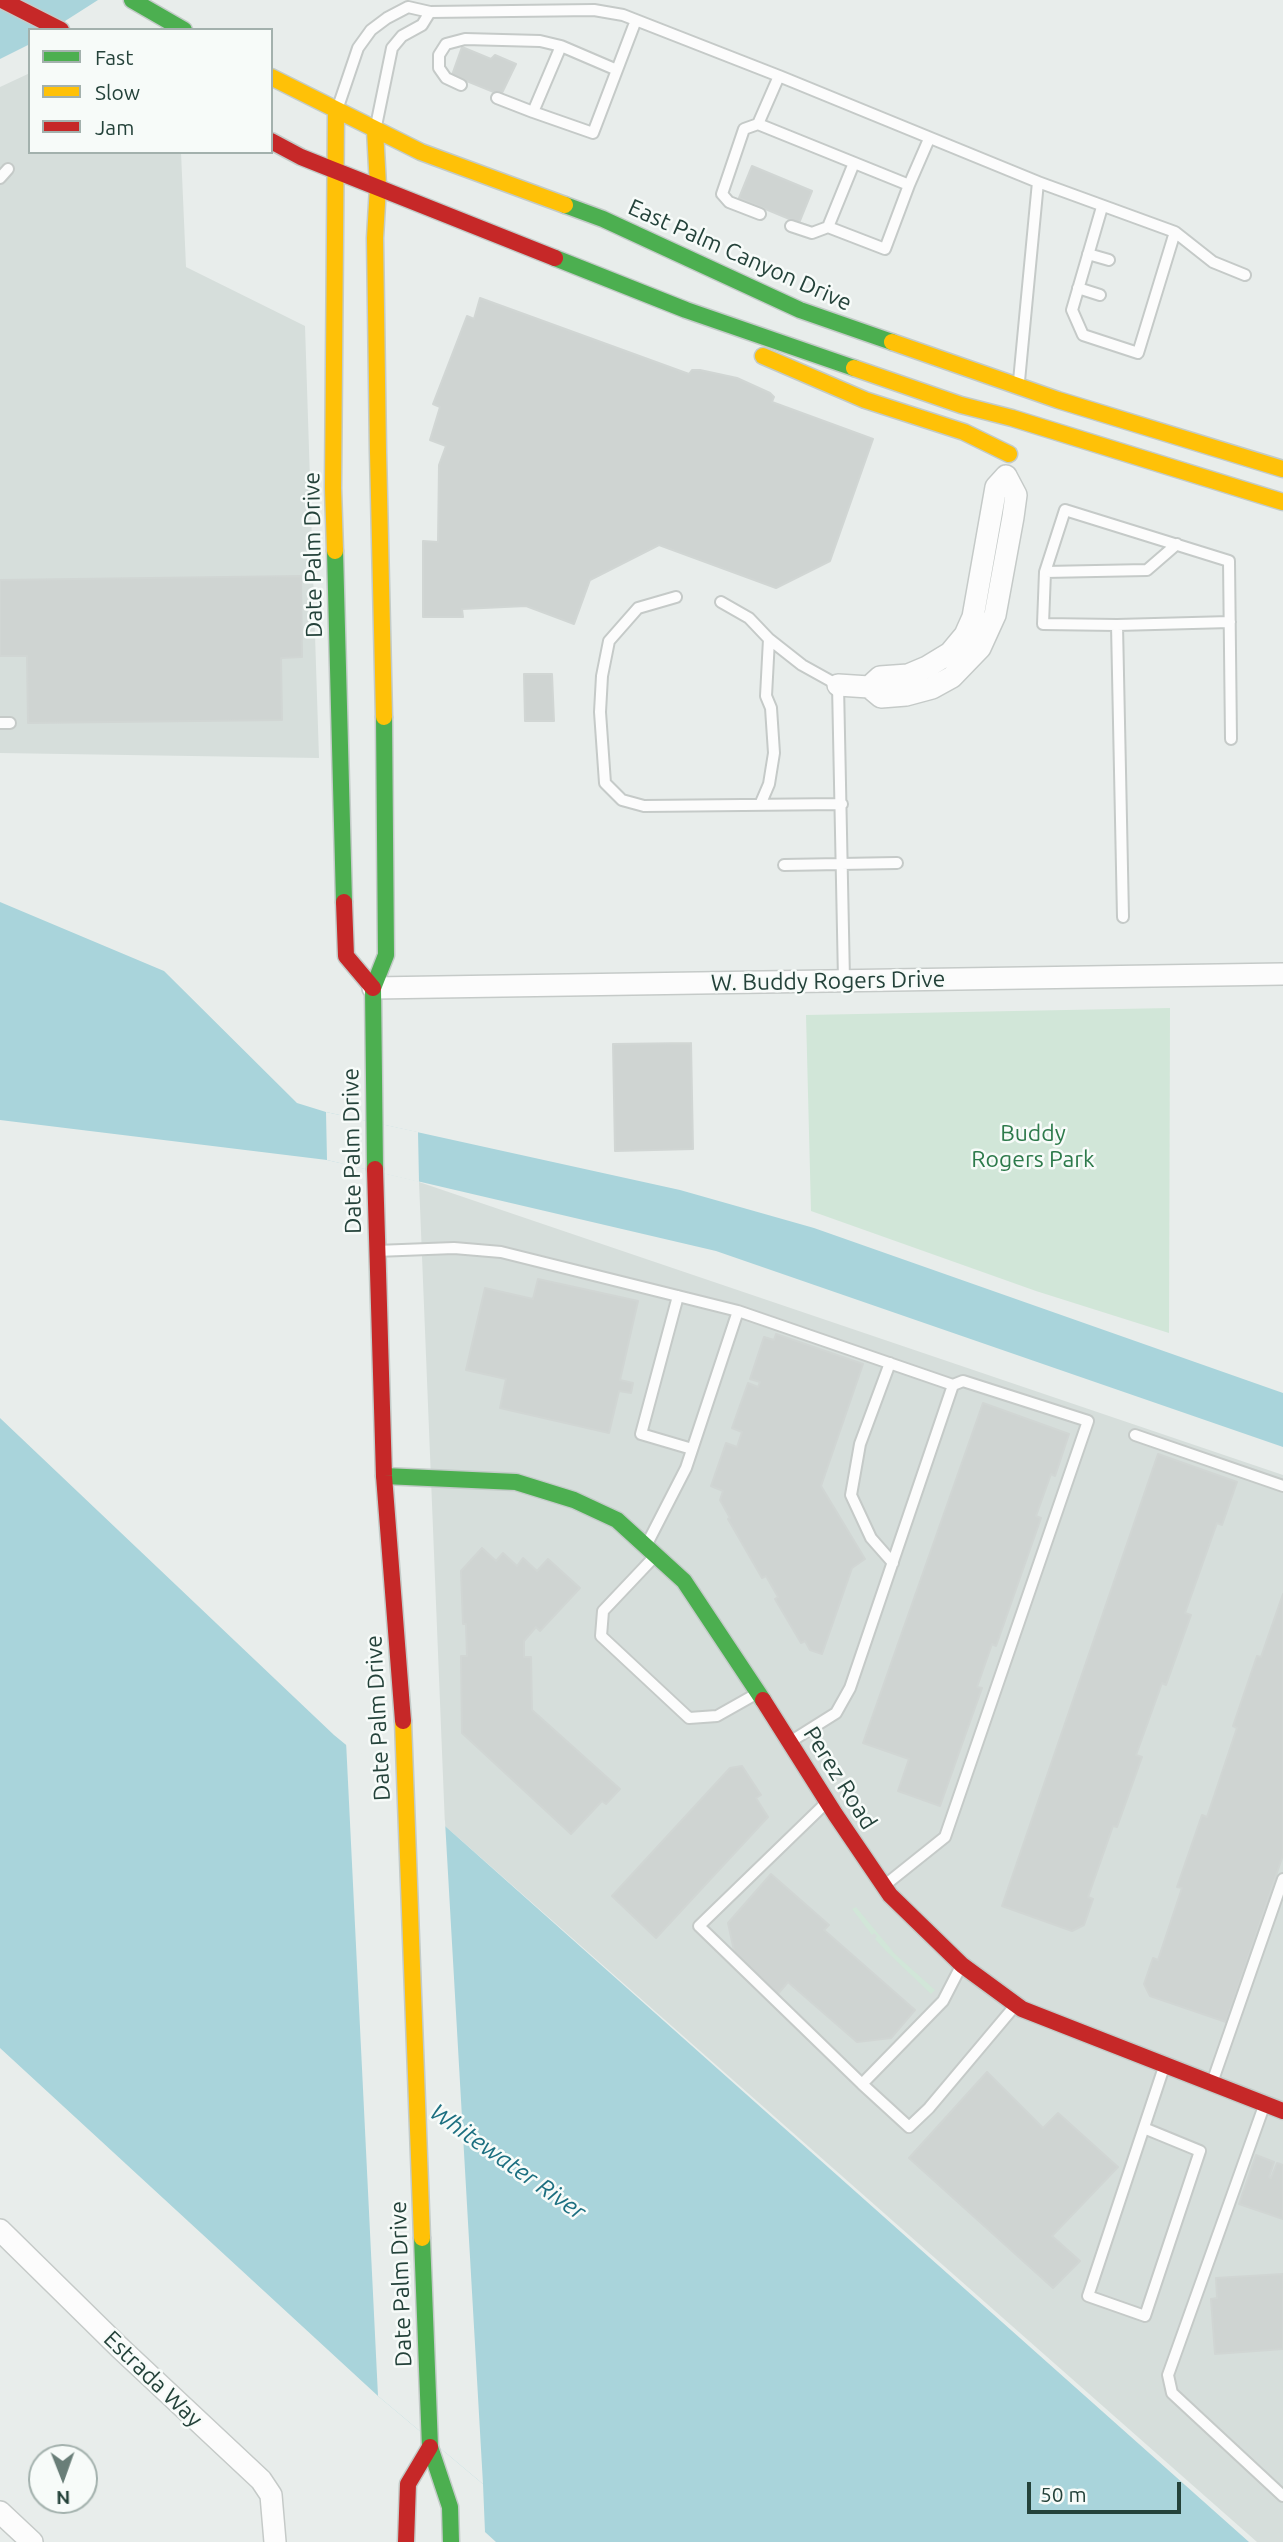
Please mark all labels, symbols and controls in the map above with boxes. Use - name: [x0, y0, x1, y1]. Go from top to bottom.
- legend: [28, 28, 273, 154]
- text: Fast: [95, 45, 133, 69]
- text: Slow: [95, 80, 140, 104]
- text: Jam: [95, 115, 134, 139]
- street label: East Palm Canyon Drive: [624, 193, 856, 317]
- street label: Date Palm Drive: [298, 472, 328, 638]
- street label: W. Buddy Rogers Drive: [711, 965, 945, 997]
- street label: Date Palm Drive: [337, 1068, 367, 1234]
- park label: Buddy Rogers Park: [971, 1119, 1095, 1173]
- street label: Date Palm Drive: [360, 1634, 396, 1802]
- street label: Perez Road: [797, 1721, 883, 1835]
- water label: Whitewater River: [425, 2098, 591, 2226]
- street label: Date Palm Drive: [384, 2201, 418, 2367]
- street label: Estrada Way: [98, 2325, 208, 2433]
- north arrow: [28, 2444, 98, 2514]
- scale bar: [1031, 2468, 1185, 2512]
- text: 50 m: [1040, 2482, 1087, 2506]
- text: N: [56, 2487, 71, 2509]

